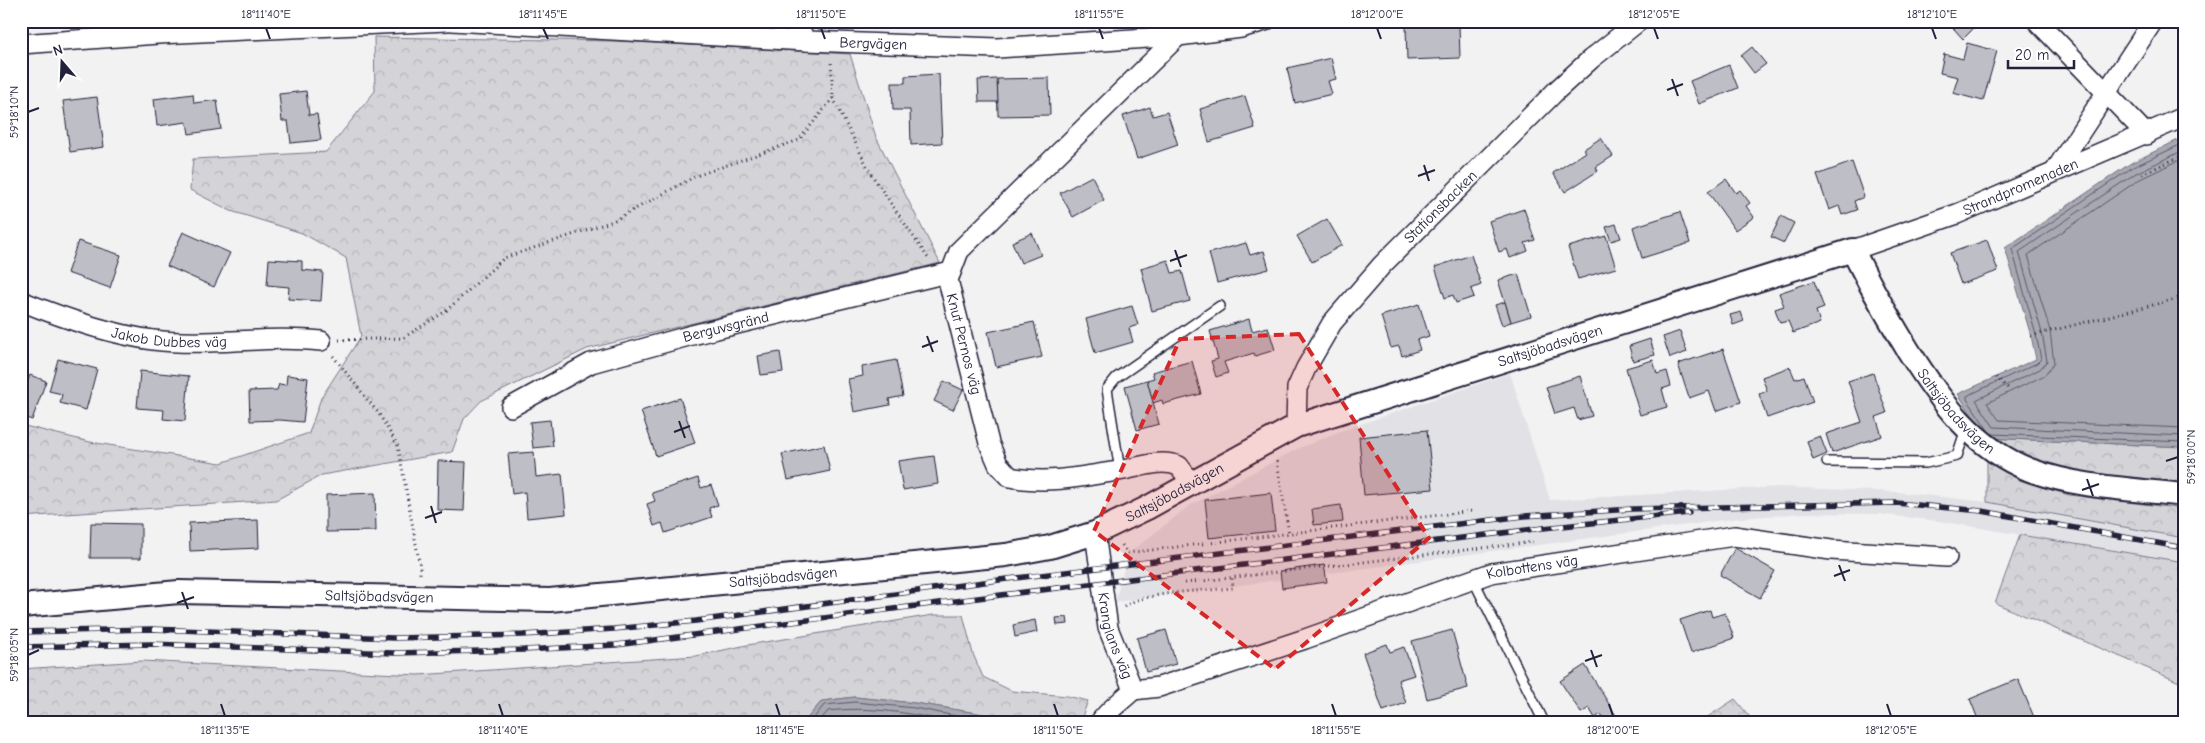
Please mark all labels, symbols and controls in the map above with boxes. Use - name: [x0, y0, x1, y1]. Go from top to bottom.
- text: 18°11'40"E: [241, 7, 291, 21]
- text: 18°11'45"E: [519, 7, 567, 21]
- text: 18°11'50"E: [796, 7, 846, 21]
- text: 18°11'55"E: [1074, 7, 1124, 21]
- text: 18°12'00"E: [1351, 7, 1403, 21]
- text: 18°12'05"E: [1628, 7, 1680, 21]
- text: 18°12'10"E: [1907, 7, 1957, 21]
- street label: Bergvägen: [839, 33, 908, 54]
- north arrow: [38, 38, 88, 88]
- scale bar: [2008, 38, 2074, 70]
- text: N: [51, 41, 65, 60]
- text: 20 m: [2015, 46, 2049, 64]
- text: 59°18'10"N: [7, 86, 21, 138]
- street label: Strandpromenaden: [1960, 154, 2081, 219]
- street label: Stationsbacken: [1400, 166, 1481, 247]
- street label: Knut Pernos väg: [943, 291, 986, 397]
- street label: Berguvsgränd: [681, 308, 771, 346]
- street label: Saltsjöbadsvägen: [1495, 321, 1605, 371]
- street label: Jakob Dubbes väg: [110, 323, 227, 351]
- street label: Saltsjöbadsvägen: [1913, 365, 1999, 458]
- text: 59°18'00"N: [2184, 430, 2198, 484]
- street label: Saltsjöbadsvägen: [1122, 459, 1227, 526]
- street label: Kolbottens väg: [1484, 551, 1579, 583]
- street label: Saltsjöbadsvägen: [728, 563, 838, 591]
- street label: Saltsjöbadsvägen: [325, 586, 434, 606]
- street label: Kranglans väg: [1094, 591, 1137, 682]
- text: 59°18'05"N: [7, 628, 21, 682]
- text: 18°11'35"E: [201, 723, 249, 737]
- text: 18°11'40"E: [478, 723, 528, 737]
- text: 18°11'45"E: [756, 723, 804, 737]
- text: 18°11'50"E: [1033, 723, 1083, 737]
- text: 18°11'55"E: [1311, 723, 1361, 737]
- text: 18°12'00"E: [1587, 723, 1639, 737]
- text: 18°12'05"E: [1865, 723, 1917, 737]

